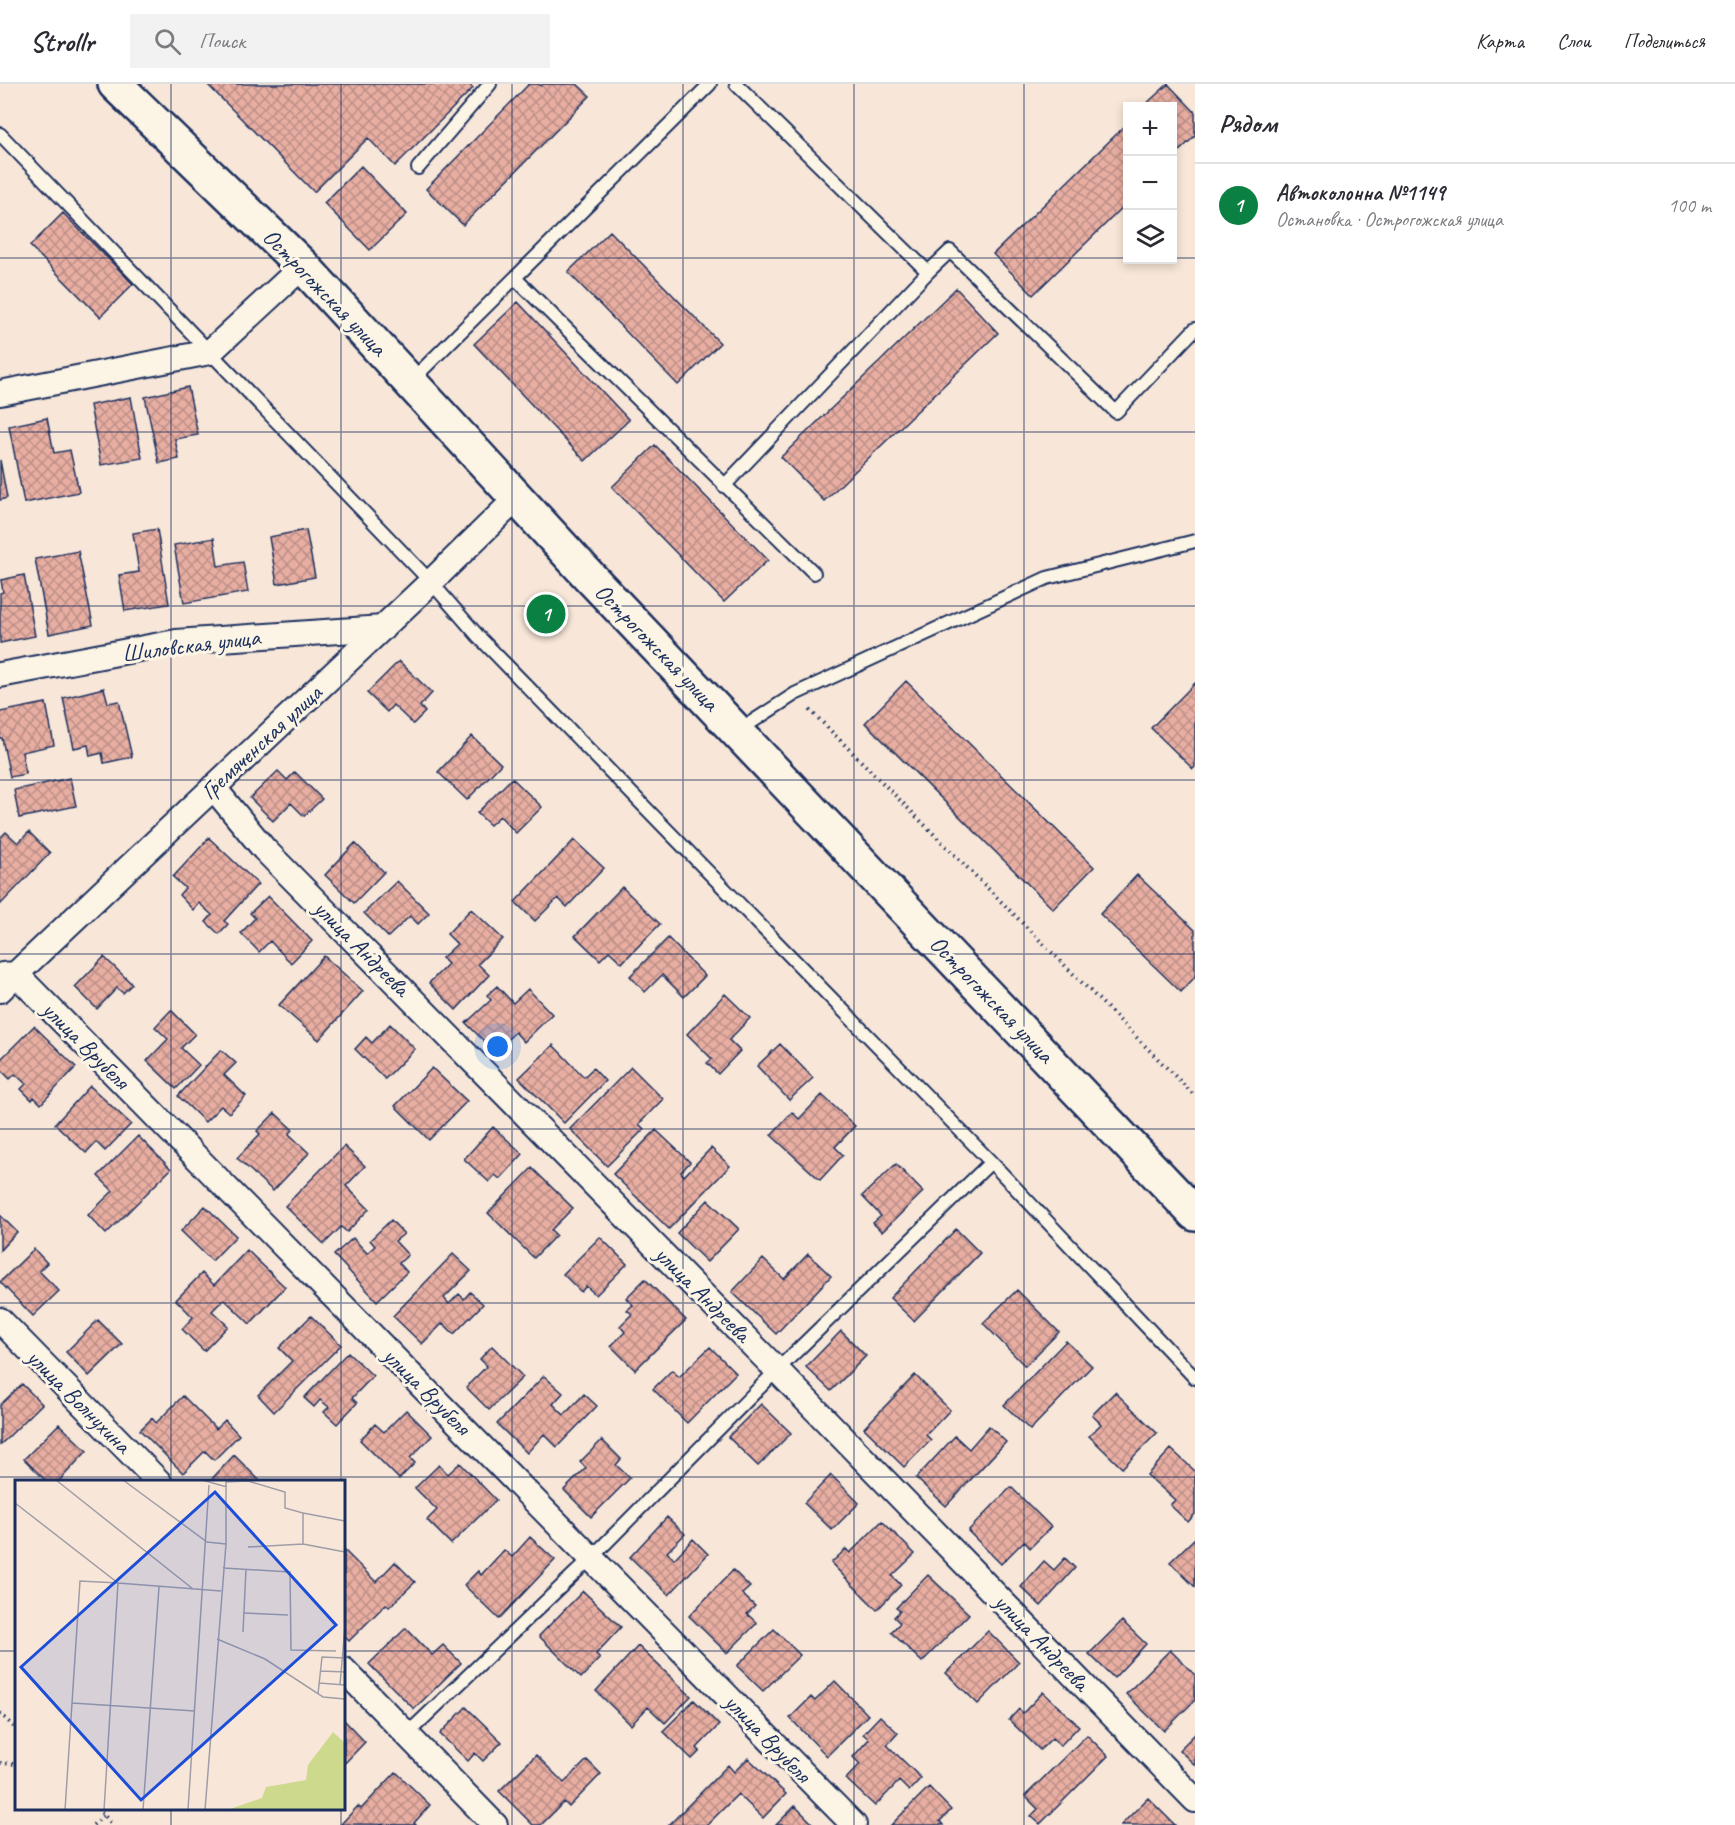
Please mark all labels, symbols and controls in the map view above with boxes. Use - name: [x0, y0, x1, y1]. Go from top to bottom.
- search box: [130, 14, 550, 68]
- text: Strollr: [30, 24, 94, 59]
- icon: search: [151, 25, 184, 58]
- text: Поиск: [199, 27, 245, 55]
- text: Карта: [1476, 28, 1524, 54]
- text: Слои: [1557, 28, 1591, 54]
- text: Поделиться: [1624, 28, 1705, 54]
- map controls: [1123, 102, 1177, 264]
- button: +: [1123, 102, 1177, 156]
- text: Рядом: [1219, 107, 1277, 140]
- button: −: [1123, 156, 1177, 210]
- text: Автоколонна №1149: [1276, 179, 1445, 207]
- text: 1: [1234, 193, 1243, 218]
- text: 100 m: [1668, 193, 1711, 218]
- text: Остановка · Острогожская улица: [1276, 207, 1503, 232]
- button: layers: [1123, 210, 1177, 264]
- street label: Острогожская улица: [256, 222, 395, 363]
- street label: Острогожская улица: [588, 577, 727, 718]
- pin: 1: [526, 592, 566, 636]
- street label: Шиловская улица: [120, 621, 263, 668]
- street label: Гремяченская улица: [194, 677, 329, 806]
- street label: улица Андреева: [306, 892, 418, 1004]
- street label: Острогожская улица: [923, 929, 1062, 1070]
- street label: улица Врубеля: [34, 993, 137, 1096]
- your location: [483, 1032, 512, 1061]
- street label: улица Андреева: [647, 1238, 759, 1350]
- street label: улица Врубеля: [375, 1339, 478, 1442]
- street label: улица Волнухина: [19, 1341, 139, 1461]
- inset map: [15, 1480, 345, 1810]
- street label: улица Андреева: [987, 1585, 1097, 1699]
- street label: улица Врубеля: [717, 1686, 819, 1790]

